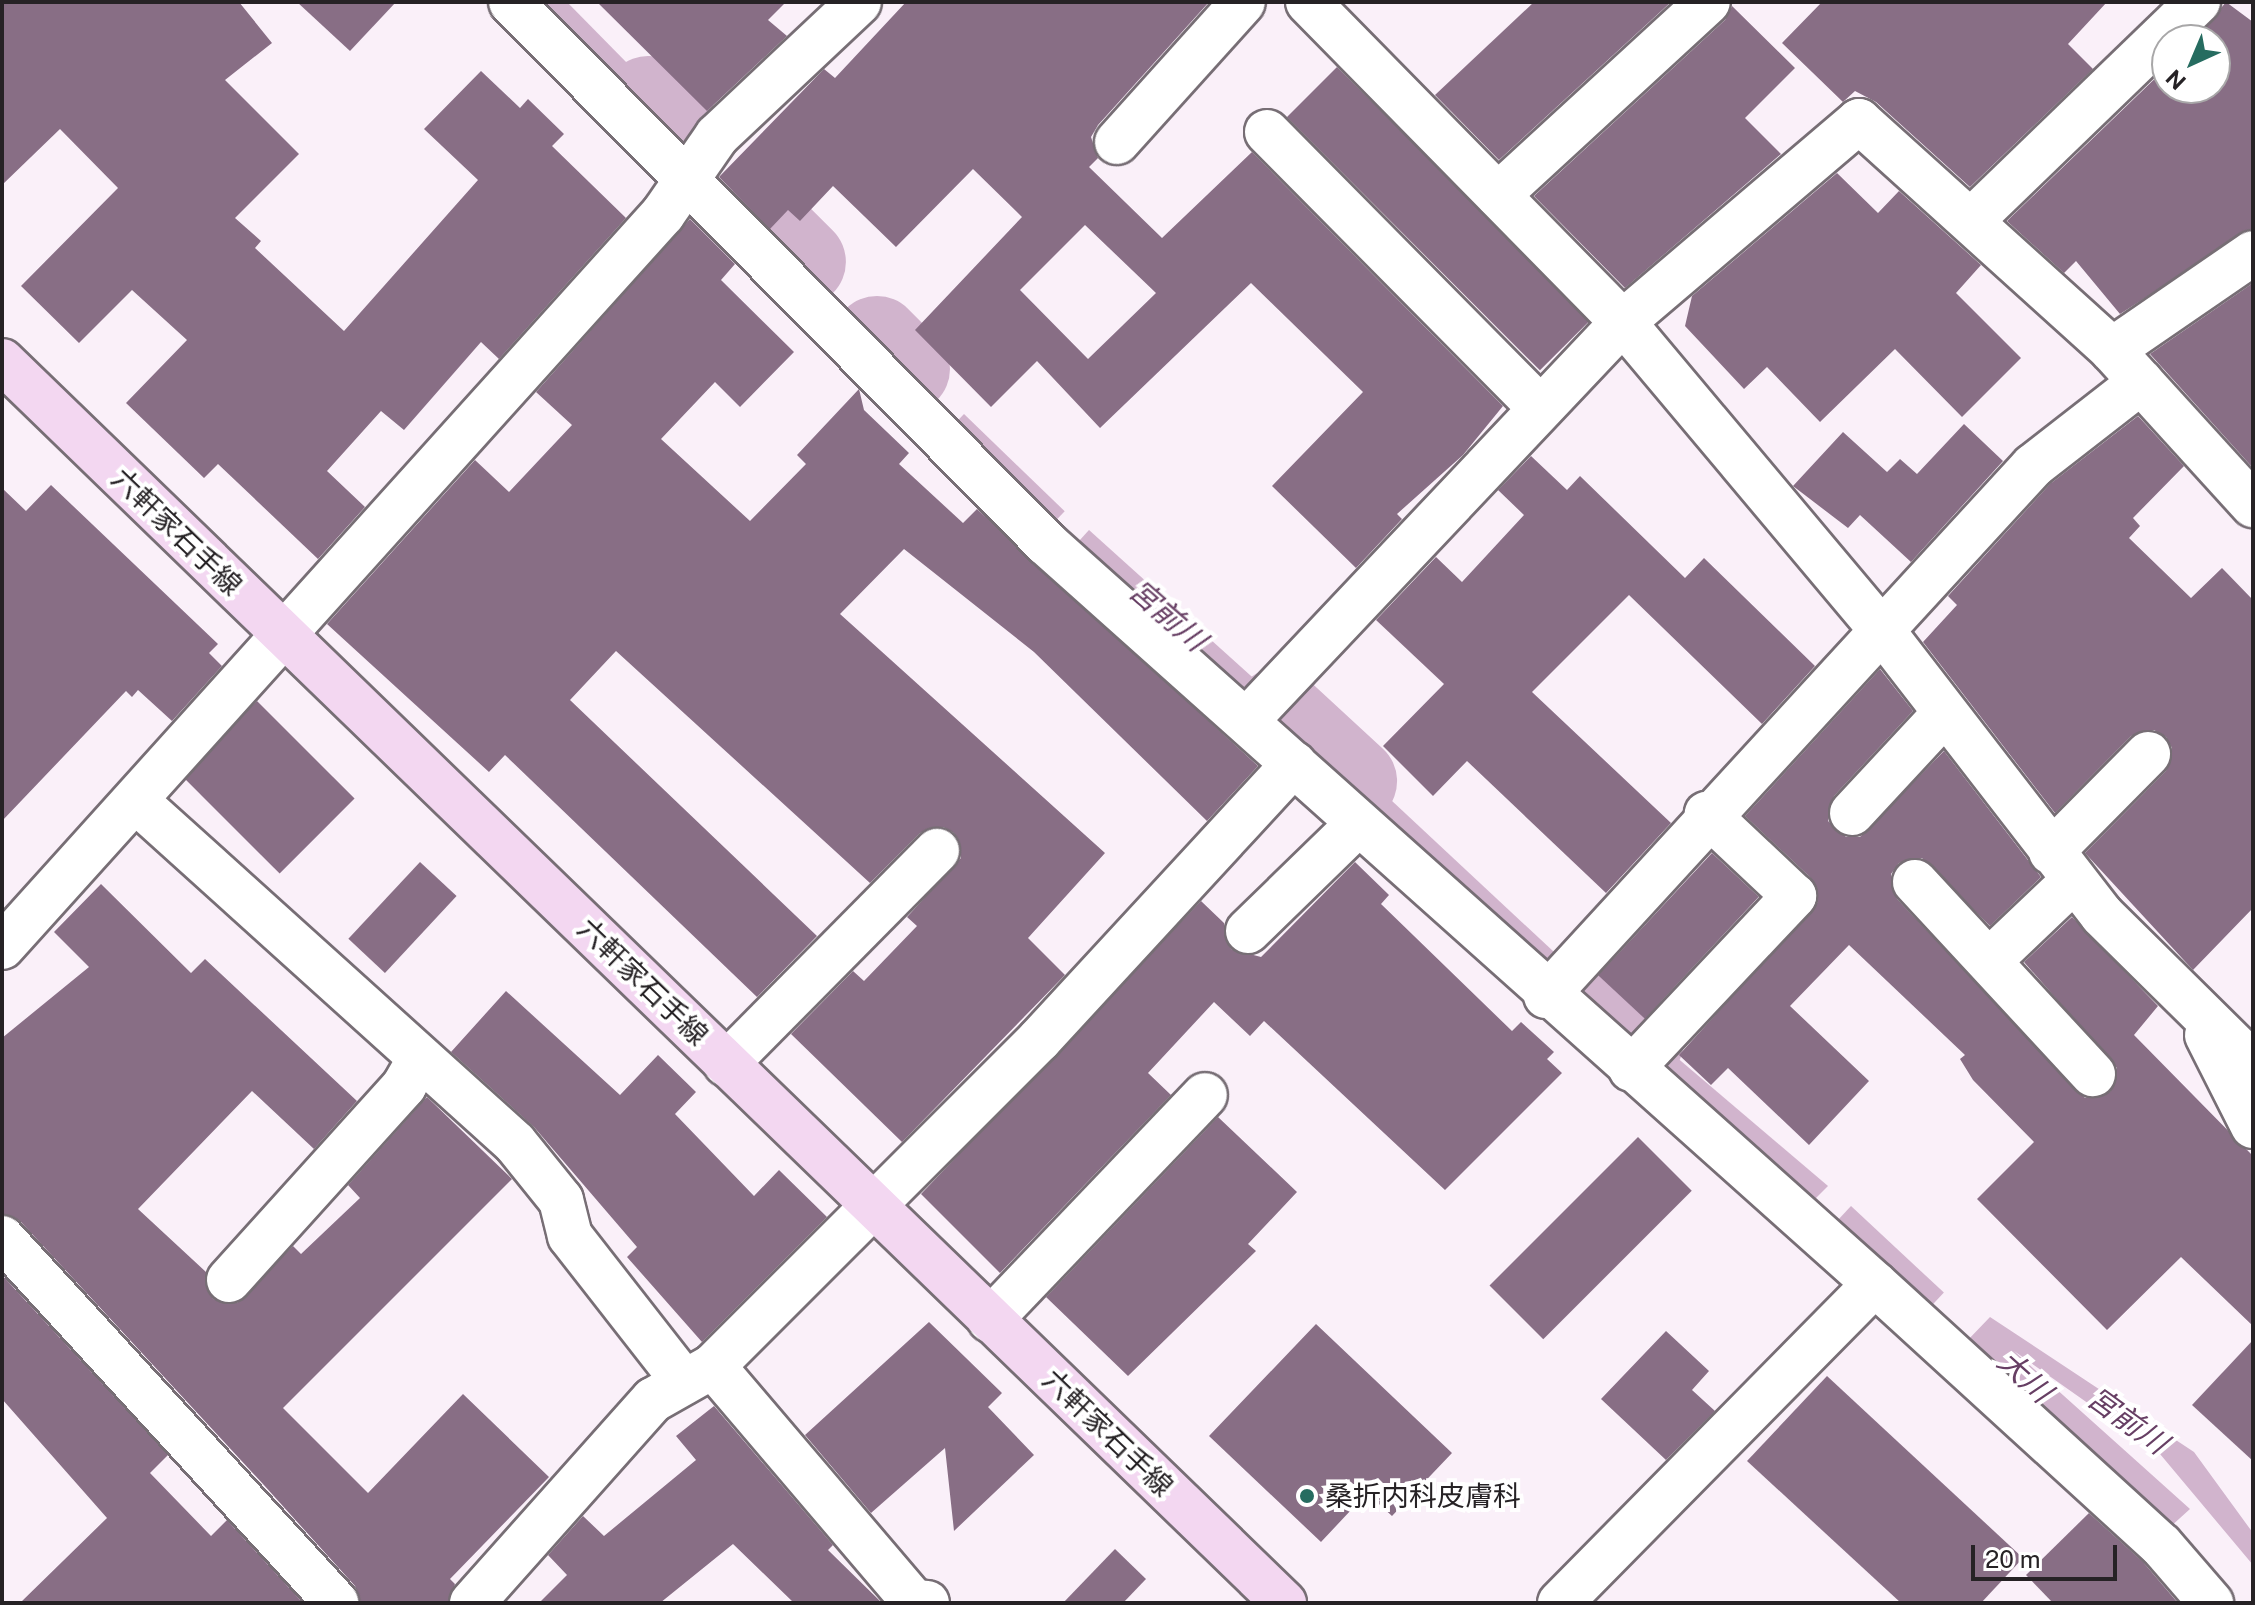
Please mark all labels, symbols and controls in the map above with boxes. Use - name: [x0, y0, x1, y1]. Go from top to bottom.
- north arrow: [2151, 24, 2231, 104]
- text: N: [2160, 64, 2191, 95]
- street label: 六軒家石手線: [105, 462, 249, 602]
- water label: 宮前川: [1122, 572, 1214, 658]
- street label: 六軒家石手線: [571, 912, 715, 1052]
- water label: 大川: [1991, 1343, 2059, 1409]
- street label: 六軒家石手線: [1036, 1363, 1180, 1503]
- water label: 宮前川: [2081, 1379, 2175, 1461]
- place label: 桑折内科皮膚科: [1325, 1479, 1521, 1513]
- marker: 桑折内科皮膚科: [1296, 1485, 1318, 1507]
- scale bar: [1975, 1529, 2121, 1579]
- text: 20 m: [1985, 1545, 2041, 1573]

